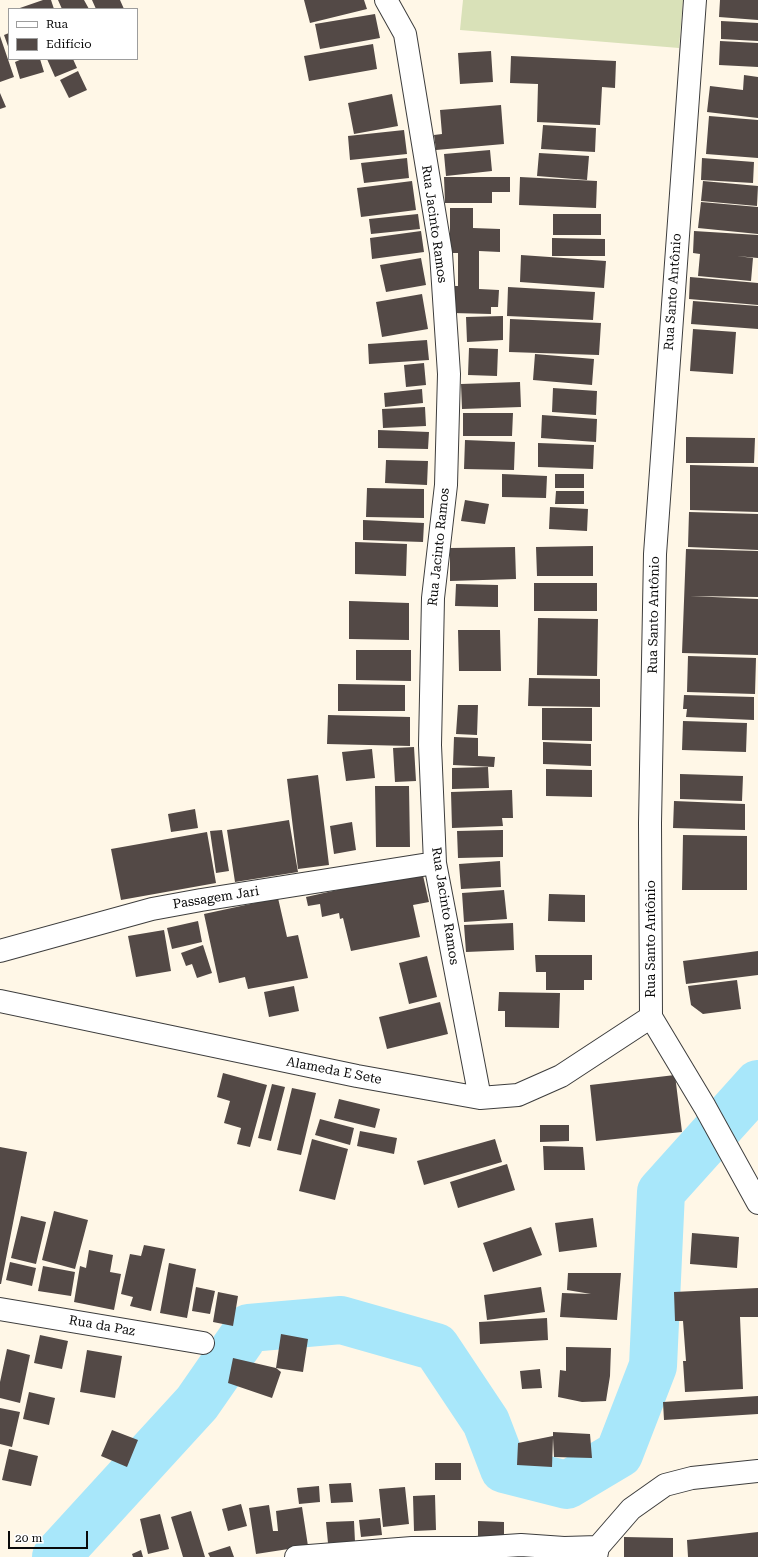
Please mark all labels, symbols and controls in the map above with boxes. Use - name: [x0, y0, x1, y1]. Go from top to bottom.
- legend: [8, 8, 138, 60]
- text: Rua: [46, 17, 68, 31]
- text: Edifício: [46, 37, 92, 51]
- street label: Rua Jacinto Ramos: [418, 164, 450, 284]
- street label: Rua Santo Antônio: [661, 233, 685, 351]
- street label: Rua Jacinto Ramos: [425, 487, 453, 607]
- street label: Rua Santo Antônio: [645, 556, 663, 674]
- street label: Rua Jacinto Ramos: [428, 846, 462, 966]
- street label: Rua Santo Antônio: [643, 880, 659, 998]
- street label: Passagem Jari: [172, 883, 260, 913]
- street label: Alameda E Sete: [285, 1054, 383, 1088]
- street label: Rua da Paz: [68, 1312, 136, 1340]
- scale bar: [10, 1523, 90, 1549]
- text: 20 m: [15, 1531, 42, 1545]

